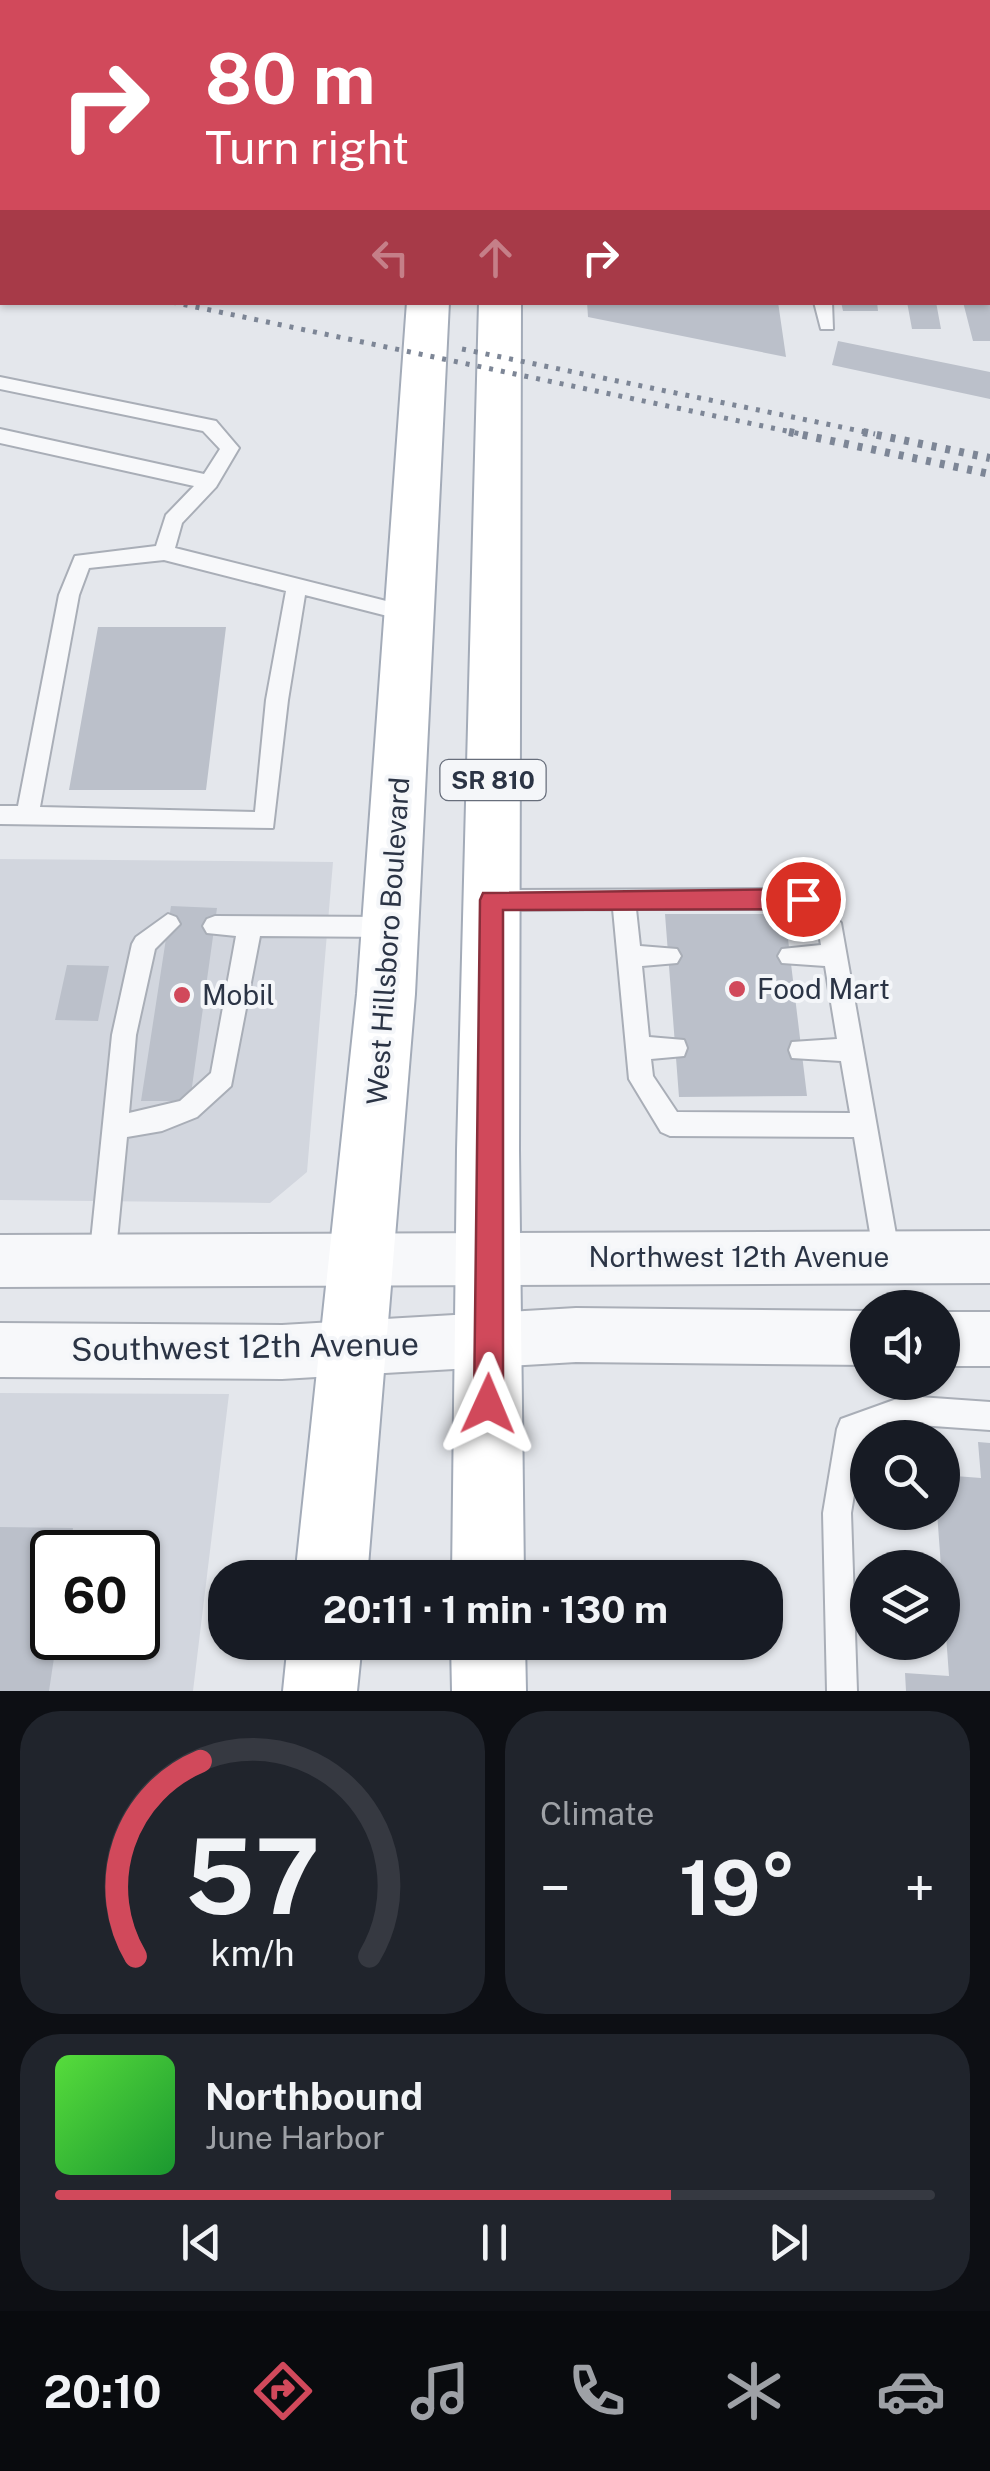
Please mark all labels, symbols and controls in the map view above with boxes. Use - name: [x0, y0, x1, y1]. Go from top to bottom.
- text: 80 m: [205, 37, 375, 120]
- icon: right: [40, 40, 170, 170]
- text: Turn right: [205, 121, 409, 174]
- icon: left: [363, 230, 418, 285]
- icon: ahead: [468, 230, 523, 285]
- icon: right: [573, 230, 628, 285]
- road number: SR 810: [440, 760, 546, 800]
- street label: West Hillsboro Boulevard: [360, 776, 415, 1106]
- pin: [761, 857, 846, 942]
- icon: arrive: [776, 872, 831, 927]
- place label: Food Mart: [757, 972, 890, 1005]
- place label: Mobil: [202, 978, 275, 1011]
- marker: Food Mart: [726, 978, 748, 1000]
- marker: Mobil: [171, 984, 193, 1006]
- street label: Northwest 12th Avenue: [589, 1240, 889, 1273]
- map controls: [850, 1290, 960, 1660]
- button: sound: [850, 1290, 960, 1400]
- street label: Southwest 12th Avenue: [71, 1325, 419, 1368]
- position arrow: [436, 1352, 540, 1456]
- button: search: [850, 1420, 960, 1530]
- speed limit sign: 60: [30, 1530, 160, 1660]
- button: layers: [850, 1550, 960, 1660]
- text: 20:11 · 1 min · 130 m: [323, 1587, 668, 1632]
- text: Climate: [540, 1795, 654, 1832]
- text: 57: [185, 1815, 320, 1937]
- text: 19°: [679, 1844, 796, 1932]
- text: −: [540, 1856, 571, 1920]
- text: +: [904, 1856, 935, 1920]
- text: km/h: [210, 1932, 295, 1974]
- text: Northbound: [205, 2074, 423, 2119]
- text: June Harbor: [205, 2119, 385, 2156]
- icon: previous: [174, 2215, 229, 2270]
- icon: pause: [467, 2215, 522, 2270]
- icon: next: [761, 2215, 816, 2270]
- icon: directions: [248, 2356, 318, 2426]
- icon: music: [405, 2356, 475, 2426]
- icon: phone: [562, 2356, 632, 2426]
- icon: climate: [719, 2356, 789, 2426]
- icon: car: [876, 2356, 946, 2426]
- text: 20:10: [44, 2365, 161, 2418]

